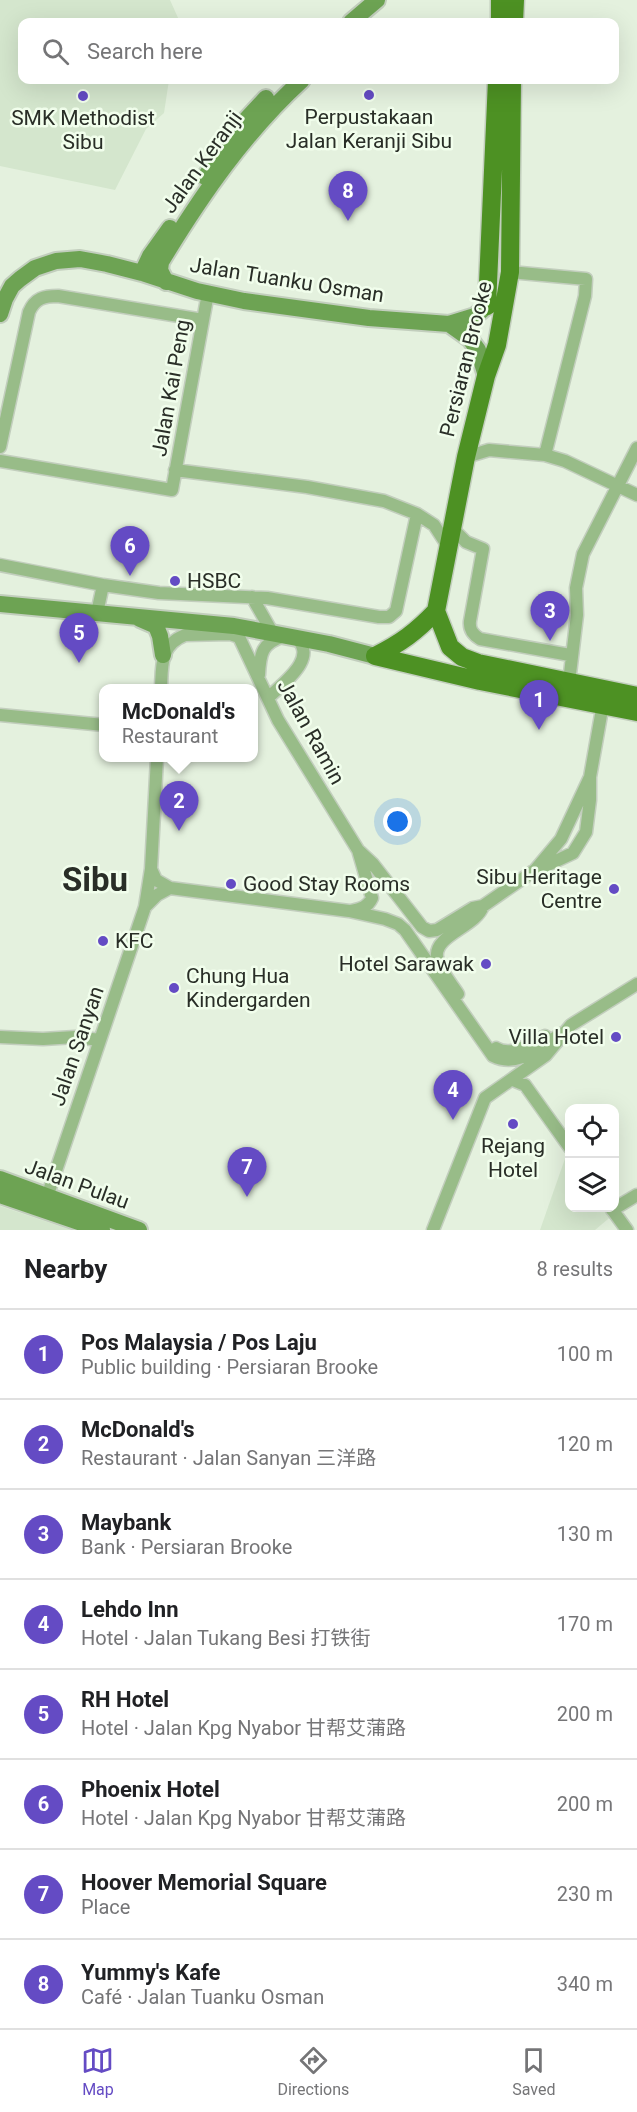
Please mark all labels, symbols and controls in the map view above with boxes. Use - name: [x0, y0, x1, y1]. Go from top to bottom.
- search box: [18, 18, 619, 84]
- icon: search: [39, 35, 72, 68]
- text: Search here: [87, 39, 203, 64]
- marker: Perpustakaan Jalan Keranji Sibu: [362, 88, 376, 102]
- marker: SMK Methodist Sibu: [76, 89, 90, 103]
- place label: Perpustakaan Jalan Keranji Sibu: [286, 105, 452, 153]
- place label: SMK Methodist Sibu: [11, 106, 155, 154]
- street label: Jalan Keranji: [157, 106, 247, 218]
- pin: 8: [328, 172, 368, 221]
- street label: Jalan Tuanku Osman: [188, 253, 386, 307]
- street label: Persiaran Brooke: [435, 279, 497, 439]
- street label: Jalan Kai Peng: [147, 318, 195, 458]
- pin: 6: [110, 526, 150, 576]
- place label: HSBC: [187, 569, 241, 593]
- marker: HSBC: [168, 574, 182, 588]
- pin: 3: [530, 592, 570, 641]
- pin: 5: [60, 614, 98, 663]
- street label: Jalan Ramin: [272, 676, 350, 788]
- pin: 1: [520, 680, 558, 730]
- popup: [99, 684, 258, 762]
- text: McDonald's: [122, 699, 235, 724]
- text: Restaurant: [122, 724, 218, 748]
- pin: 2: [160, 782, 198, 831]
- your location: [383, 807, 412, 836]
- district label: Sibu: [62, 860, 128, 899]
- place label: Sibu Heritage Centre: [476, 865, 602, 913]
- place label: Good Stay Rooms: [243, 872, 410, 896]
- marker: Good Stay Rooms: [224, 877, 238, 891]
- marker: Sibu Heritage Centre: [607, 882, 621, 896]
- place label: KFC: [115, 929, 153, 953]
- marker: KFC: [96, 934, 110, 948]
- place label: Hotel Sarawak: [339, 952, 474, 976]
- marker: Hotel Sarawak: [479, 957, 493, 971]
- place label: Chung Hua Kindergarden: [186, 964, 311, 1012]
- marker: Chung Hua Kindergarden: [167, 981, 181, 995]
- street label: Jalan Sanyan: [45, 983, 109, 1109]
- place label: Villa Hotel: [509, 1025, 604, 1049]
- marker: Villa Hotel: [609, 1030, 623, 1044]
- pin: 4: [434, 1070, 472, 1120]
- map controls: [565, 1104, 619, 1212]
- button: locate: [565, 1104, 619, 1158]
- marker: Rejang Hotel: [506, 1117, 520, 1131]
- place label: Rejang Hotel: [481, 1134, 545, 1182]
- pin: 7: [228, 1148, 266, 1197]
- street label: Jalan Pulau: [22, 1154, 132, 1214]
- button: layers: [565, 1158, 619, 1212]
- text: Nearby: [24, 1254, 107, 1284]
- text: 8 results: [537, 1257, 613, 1281]
- text: Pos Malaysia / Pos Laju: [81, 1330, 317, 1355]
- text: 1: [38, 1342, 49, 1366]
- text: 100 m: [557, 1342, 613, 1366]
- text: Public building · Persiaran Brooke: [81, 1355, 378, 1379]
- text: McDonald's: [81, 1417, 195, 1442]
- text: 2: [38, 1432, 49, 1456]
- text: 120 m: [557, 1432, 613, 1456]
- text: Restaurant · Jalan Sanyan 三洋路: [81, 1446, 376, 1470]
- text: Maybank: [81, 1510, 171, 1535]
- text: 3: [38, 1522, 49, 1546]
- text: 130 m: [557, 1522, 613, 1546]
- text: Bank · Persiaran Brooke: [81, 1535, 292, 1559]
- text: Lehdo Inn: [81, 1597, 178, 1622]
- text: 4: [38, 1612, 49, 1636]
- text: 170 m: [557, 1612, 613, 1636]
- text: Hotel · Jalan Tukang Besi 打铁街: [81, 1626, 371, 1650]
- text: RH Hotel: [81, 1687, 169, 1712]
- text: 5: [38, 1702, 49, 1726]
- text: 200 m: [557, 1702, 613, 1726]
- text: Hotel · Jalan Kpg Nyabor 甘帮艾蒲路: [81, 1716, 406, 1740]
- text: Phoenix Hotel: [81, 1777, 220, 1802]
- text: 6: [38, 1792, 49, 1816]
- text: 200 m: [557, 1792, 613, 1816]
- text: Hotel · Jalan Kpg Nyabor 甘帮艾蒲路: [81, 1806, 406, 1830]
- text: Hoover Memorial Square: [81, 1870, 327, 1895]
- text: 7: [38, 1882, 49, 1906]
- text: 230 m: [557, 1882, 613, 1906]
- text: Place: [81, 1895, 130, 1919]
- text: Yummy's Kafe: [81, 1960, 221, 1985]
- text: 8: [38, 1972, 49, 1996]
- text: 340 m: [557, 1972, 613, 1996]
- text: Café · Jalan Tuanku Osman: [81, 1985, 324, 2009]
- tab: Map: [81, 2044, 114, 2099]
- tab: Directions: [277, 2044, 349, 2099]
- tab: Saved: [512, 2044, 556, 2099]

